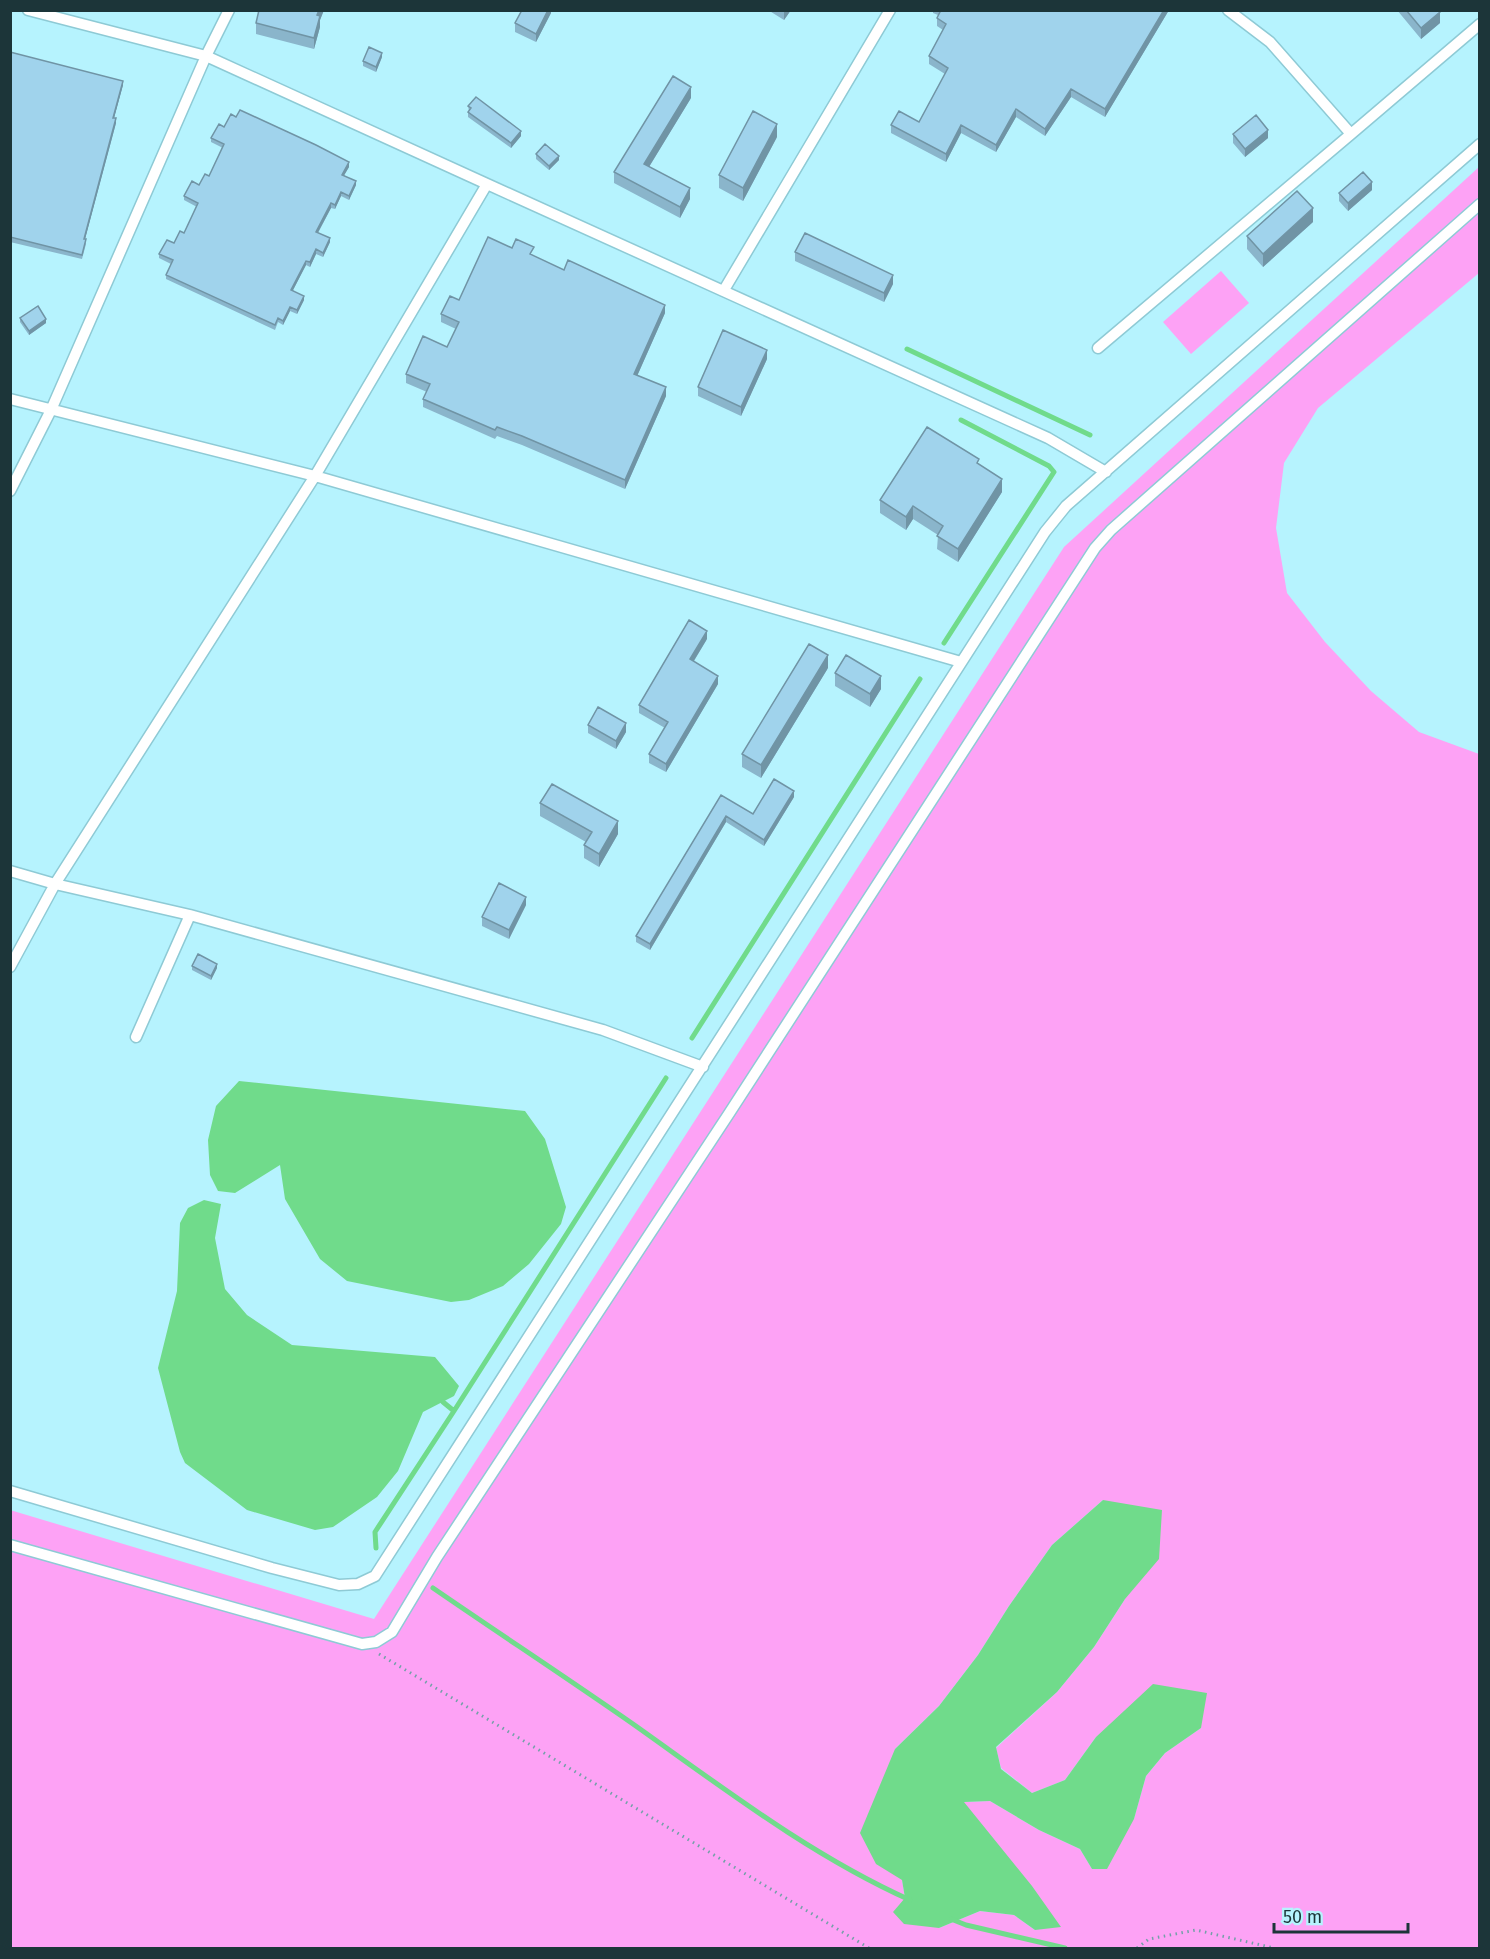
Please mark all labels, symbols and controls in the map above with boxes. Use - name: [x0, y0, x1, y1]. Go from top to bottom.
- scale bar: [1274, 1896, 1408, 1934]
- text: 50 m: [1283, 1906, 1322, 1928]

